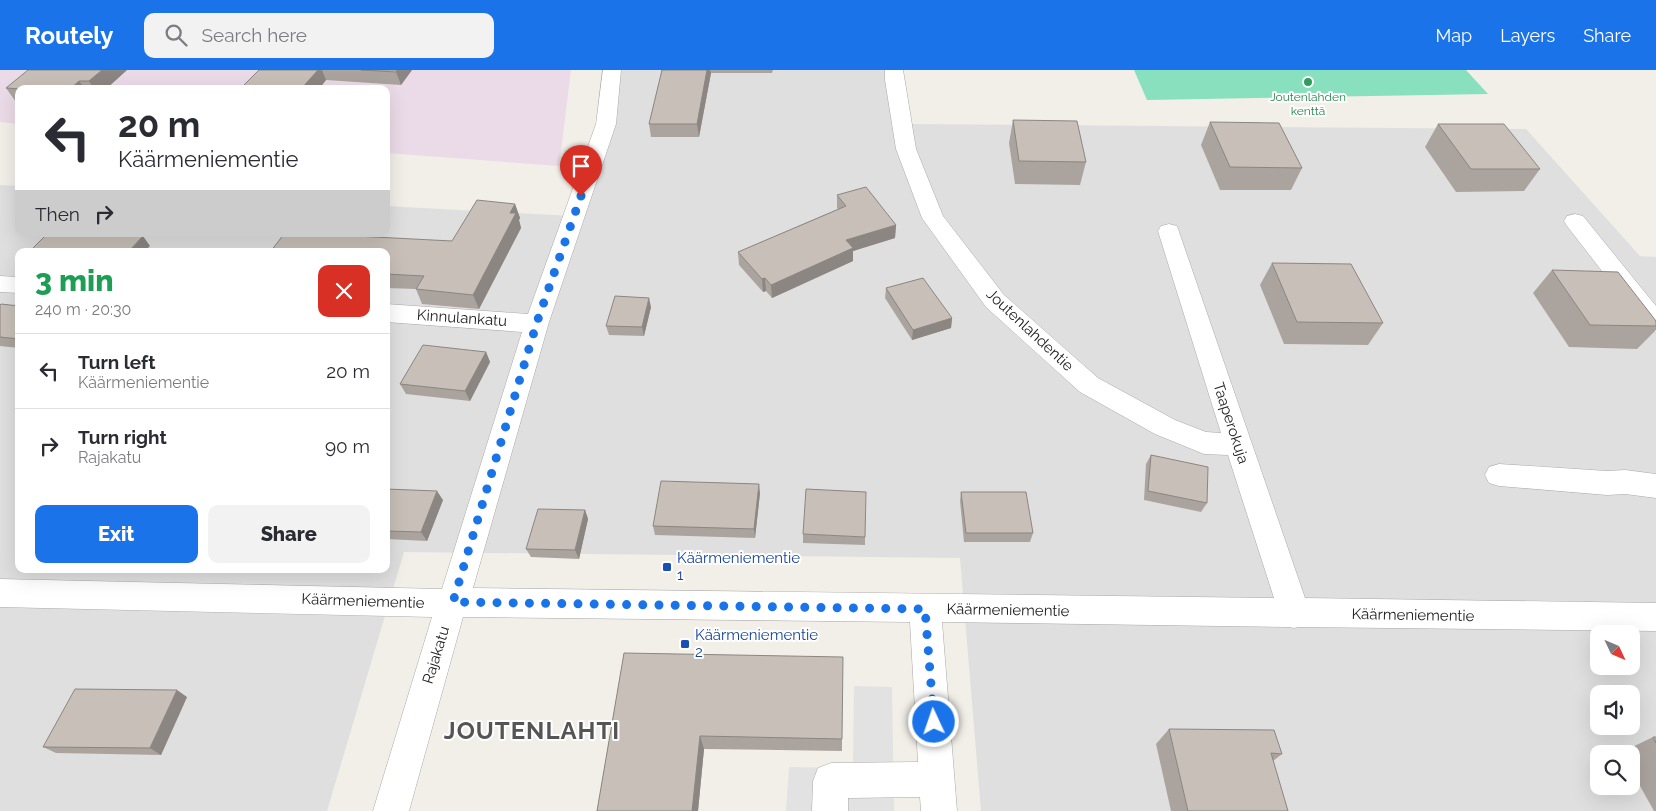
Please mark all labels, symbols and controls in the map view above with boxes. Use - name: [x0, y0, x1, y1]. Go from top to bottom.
- search box: [144, 13, 494, 58]
- text: Routely: [25, 21, 114, 50]
- icon: search: [162, 21, 190, 49]
- text: Search here: [202, 24, 307, 46]
- text: Map: [1436, 25, 1472, 46]
- text: Layers: [1500, 25, 1555, 46]
- text: Share: [1583, 25, 1631, 46]
- marker: Joutenlahden kenttä: [1302, 76, 1314, 88]
- place label: Joutenlahden kenttä: [1270, 90, 1346, 118]
- text: 20 m: [118, 104, 200, 145]
- icon: left: [35, 105, 100, 170]
- pin: [560, 145, 602, 196]
- text: Käärmeniementie: [118, 146, 298, 172]
- icon: arrive: [567, 152, 595, 180]
- icon: right: [90, 200, 118, 228]
- text: Then: [35, 203, 80, 225]
- text: 3 min: [35, 263, 114, 298]
- button: close: [318, 265, 370, 317]
- street label: Joutenlahdentie: [983, 285, 1077, 375]
- text: 240 m · 20:30: [35, 300, 131, 319]
- street label: Kinnulankatu: [416, 306, 508, 330]
- text: Turn left: [78, 351, 155, 373]
- icon: left: [35, 357, 63, 385]
- text: 20 m: [326, 360, 370, 382]
- text: Käärmeniementie: [78, 373, 209, 392]
- street label: Taaperokuja: [1209, 380, 1253, 466]
- text: Turn right: [78, 426, 167, 448]
- icon: right: [35, 432, 63, 460]
- text: 90 m: [325, 435, 370, 457]
- text: Rajakatu: [78, 448, 141, 467]
- button: Exit: [35, 505, 198, 563]
- button: Share: [208, 505, 370, 563]
- place label: Käärmeniementie 1: [677, 549, 800, 584]
- marker: Käärmeniementie 1: [661, 561, 673, 573]
- street label: Käärmeniementie: [301, 590, 425, 612]
- street label: Käärmeniementie: [946, 600, 1070, 620]
- street label: Käärmeniementie: [1351, 605, 1475, 625]
- street label: Rajakatu: [419, 624, 453, 686]
- north arrow: [1590, 625, 1640, 675]
- map controls: [1590, 625, 1640, 795]
- place label: Käärmeniementie 2: [695, 626, 818, 661]
- marker: Käärmeniementie 2: [679, 638, 691, 650]
- button: sound: [1590, 685, 1640, 735]
- position arrow: [907, 695, 959, 747]
- district label: JOUTENLAHTI: [444, 716, 620, 745]
- button: search: [1590, 745, 1640, 795]

